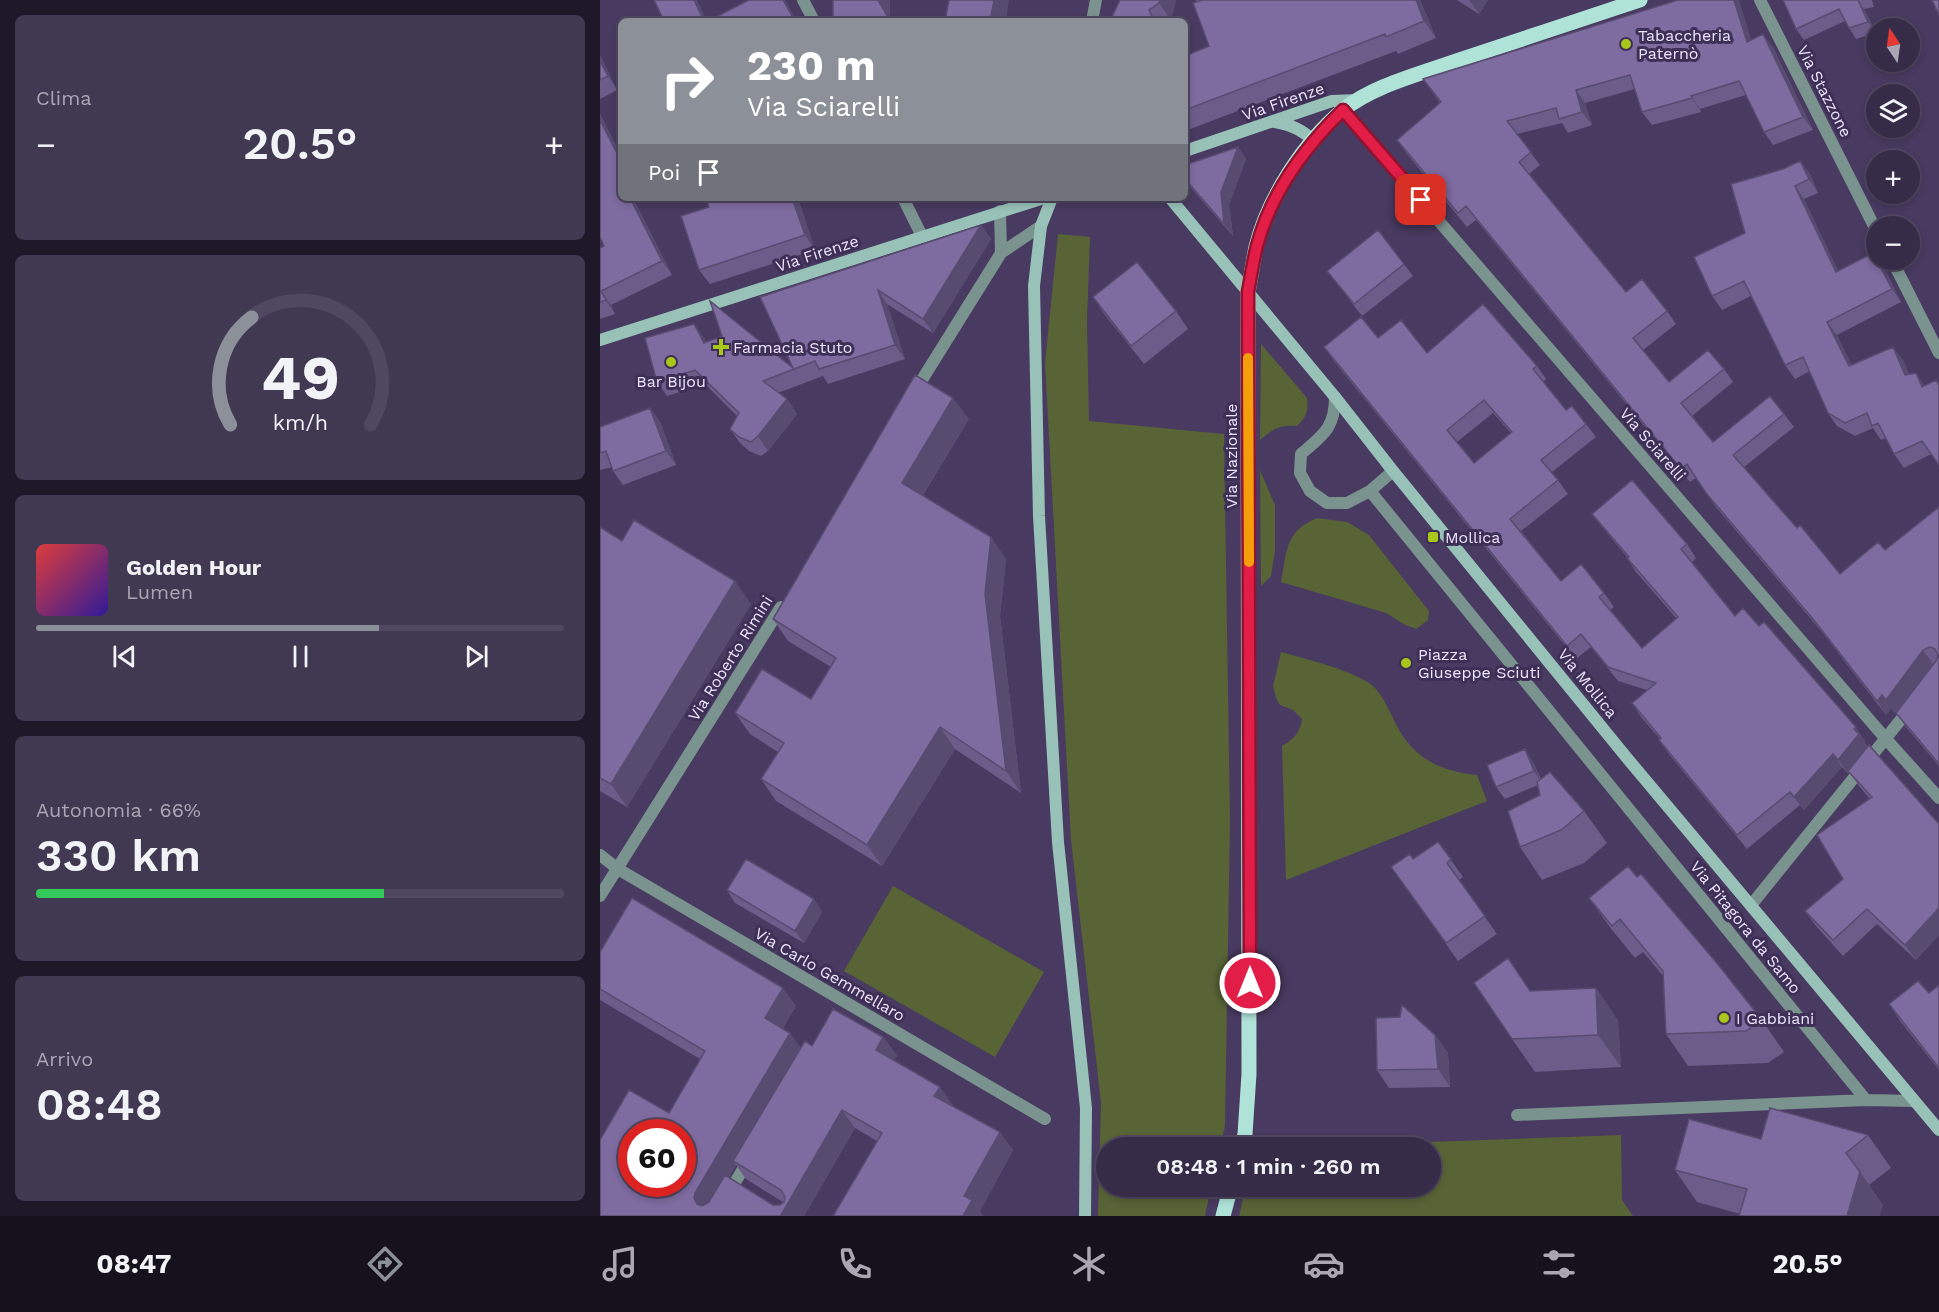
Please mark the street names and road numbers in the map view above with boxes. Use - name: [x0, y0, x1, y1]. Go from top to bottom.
- street label: Via Stazzone: [1793, 42, 1856, 140]
- street label: Via Firenze: [1239, 79, 1327, 124]
- street label: Via Firenze: [773, 231, 861, 276]
- street label: Via Nazionale: [1222, 404, 1241, 508]
- street label: Via Sciarelli: [1616, 404, 1690, 485]
- street label: Via Roberto Rimini: [684, 592, 777, 724]
- street label: Via Mollica: [1554, 645, 1621, 722]
- street label: Via Pitagora da Samo: [1686, 857, 1805, 998]
- street label: Via Carlo Gemmellaro: [751, 924, 908, 1025]

